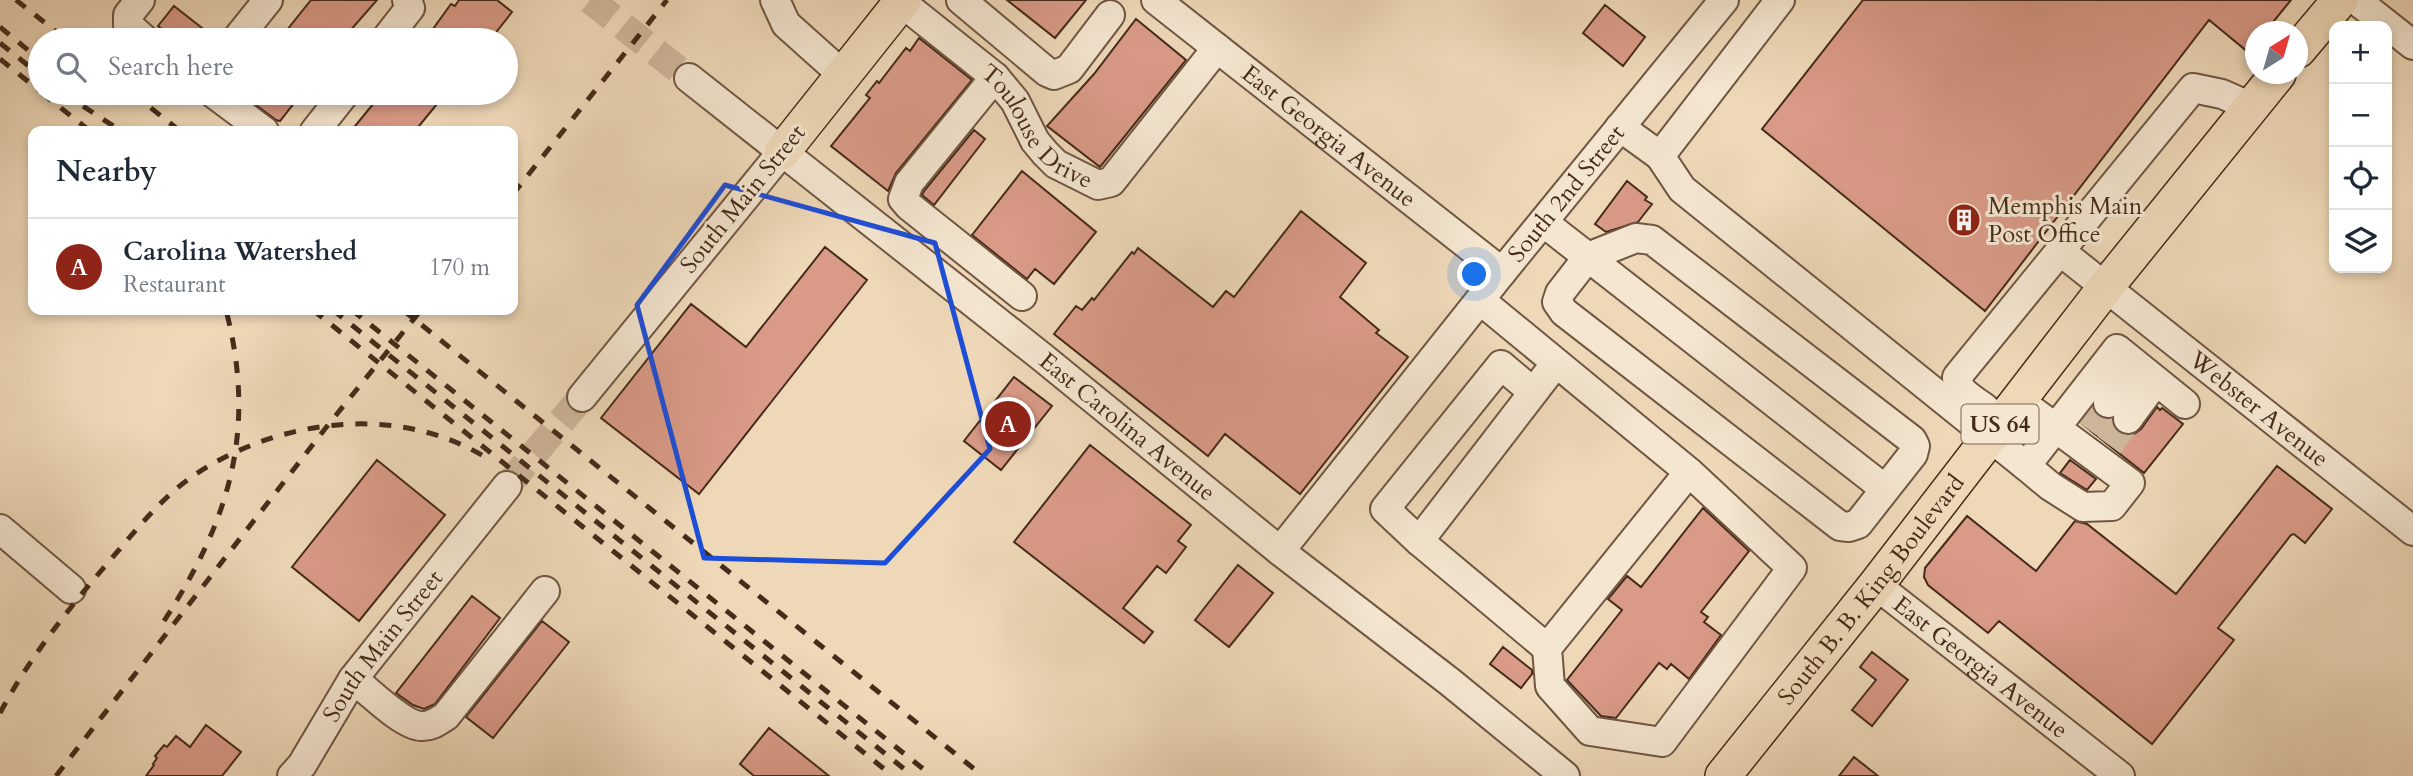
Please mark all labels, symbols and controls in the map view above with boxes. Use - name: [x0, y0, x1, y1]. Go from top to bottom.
- north arrow: [2245, 21, 2308, 84]
- map controls: [2329, 21, 2392, 273]
- button: +: [2329, 21, 2392, 84]
- search box: [28, 28, 518, 105]
- icon: search: [52, 48, 90, 86]
- text: Search here: [108, 49, 234, 84]
- street label: Toulouse Drive: [975, 56, 1099, 196]
- street label: East Georgia Avenue: [1235, 57, 1423, 215]
- button: −: [2329, 84, 2392, 147]
- street label: South Main Street: [673, 117, 814, 280]
- street label: South 2nd Street: [1500, 117, 1632, 269]
- button: locate: [2329, 147, 2392, 210]
- text: Nearby: [56, 151, 157, 192]
- place label: Memphis Main Post Office: [1988, 190, 2143, 251]
- building icon: Memphis Main Post Office: [1945, 201, 1983, 239]
- button: layers: [2329, 210, 2392, 273]
- text: Carolina Watershed: [123, 234, 357, 269]
- text: A: [70, 252, 88, 283]
- text: 170 m: [429, 252, 490, 283]
- your location: [1457, 257, 1491, 291]
- text: Restaurant: [123, 269, 226, 300]
- street label: Webster Avenue: [2181, 343, 2336, 475]
- street label: East Carolina Avenue: [1032, 345, 1223, 508]
- pin: A: [985, 398, 1031, 450]
- road number: US 64: [1962, 404, 2038, 444]
- street label: South B. B. King Boulevard: [1770, 467, 1972, 712]
- street label: South Main Street: [315, 562, 451, 728]
- street label: East Georgia Avenue: [1886, 588, 2075, 746]

